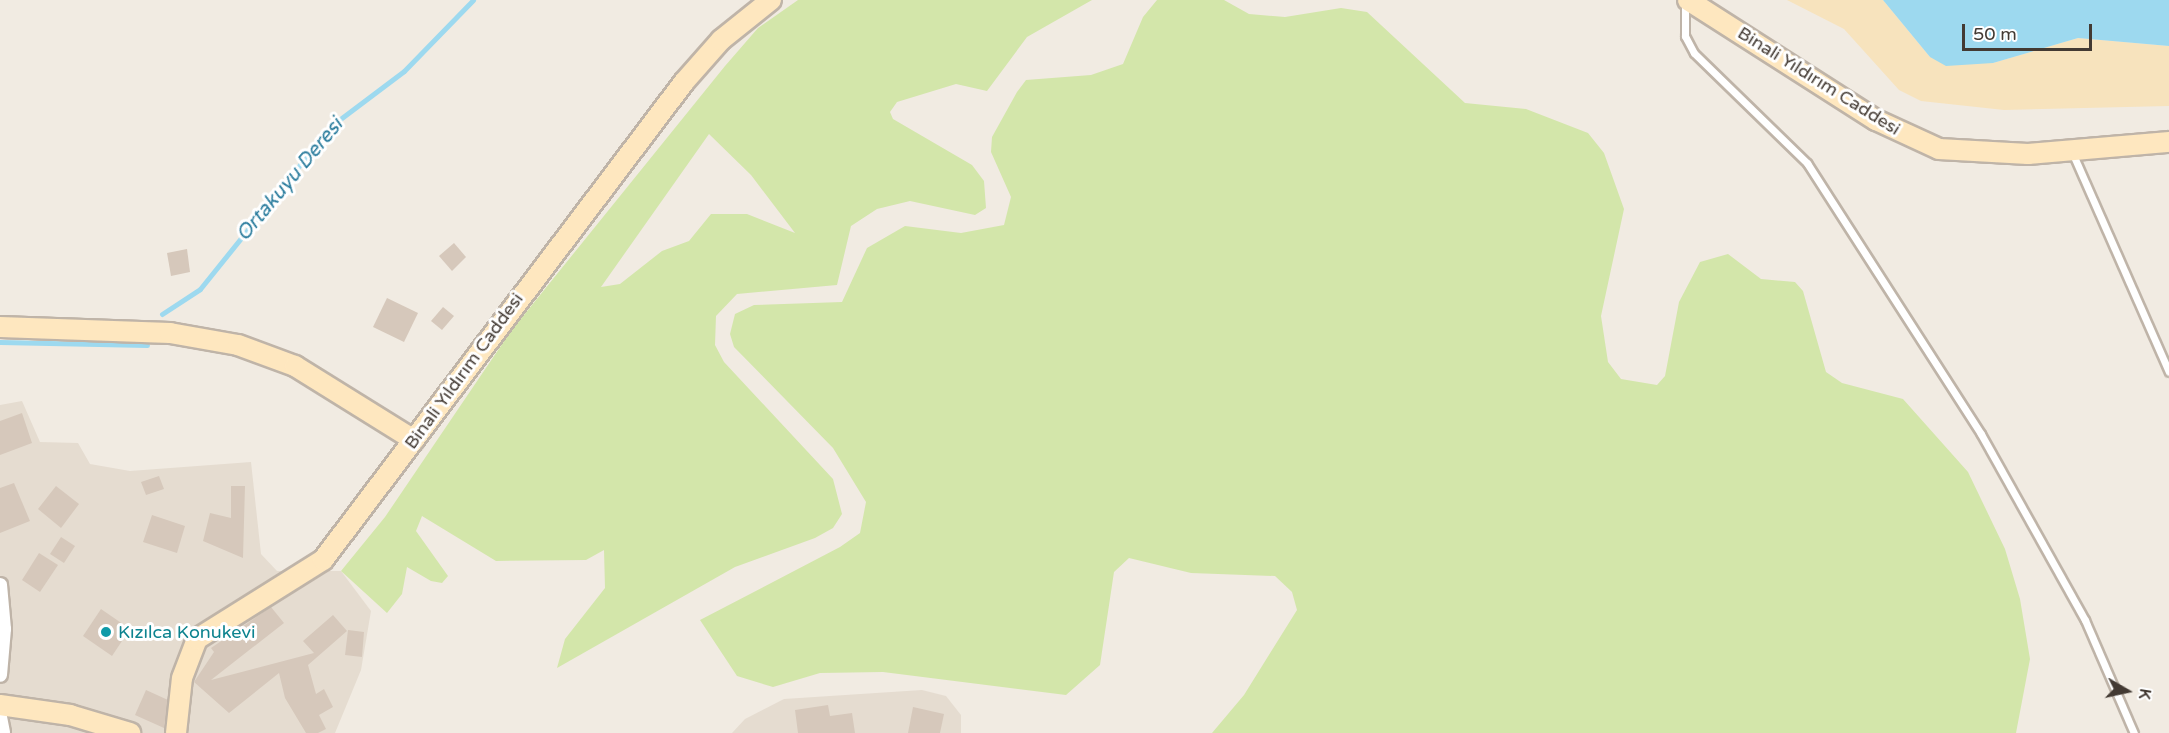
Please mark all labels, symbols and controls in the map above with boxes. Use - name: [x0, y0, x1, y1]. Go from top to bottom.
- scale bar: [1965, 12, 2096, 50]
- street label: Binali Yıldırım Caddesi: [1734, 22, 1904, 140]
- text: 50 m: [1973, 23, 2017, 45]
- water label: Ortakuyu Deresi: [232, 114, 348, 246]
- street label: Binali Yıldırım Caddesi: [400, 289, 528, 453]
- place label: Kızılca Konukevi: [118, 621, 255, 643]
- marker: Kızılca Konukevi: [99, 625, 113, 639]
- north arrow: [2097, 661, 2157, 721]
- text: K: [2134, 687, 2155, 701]

